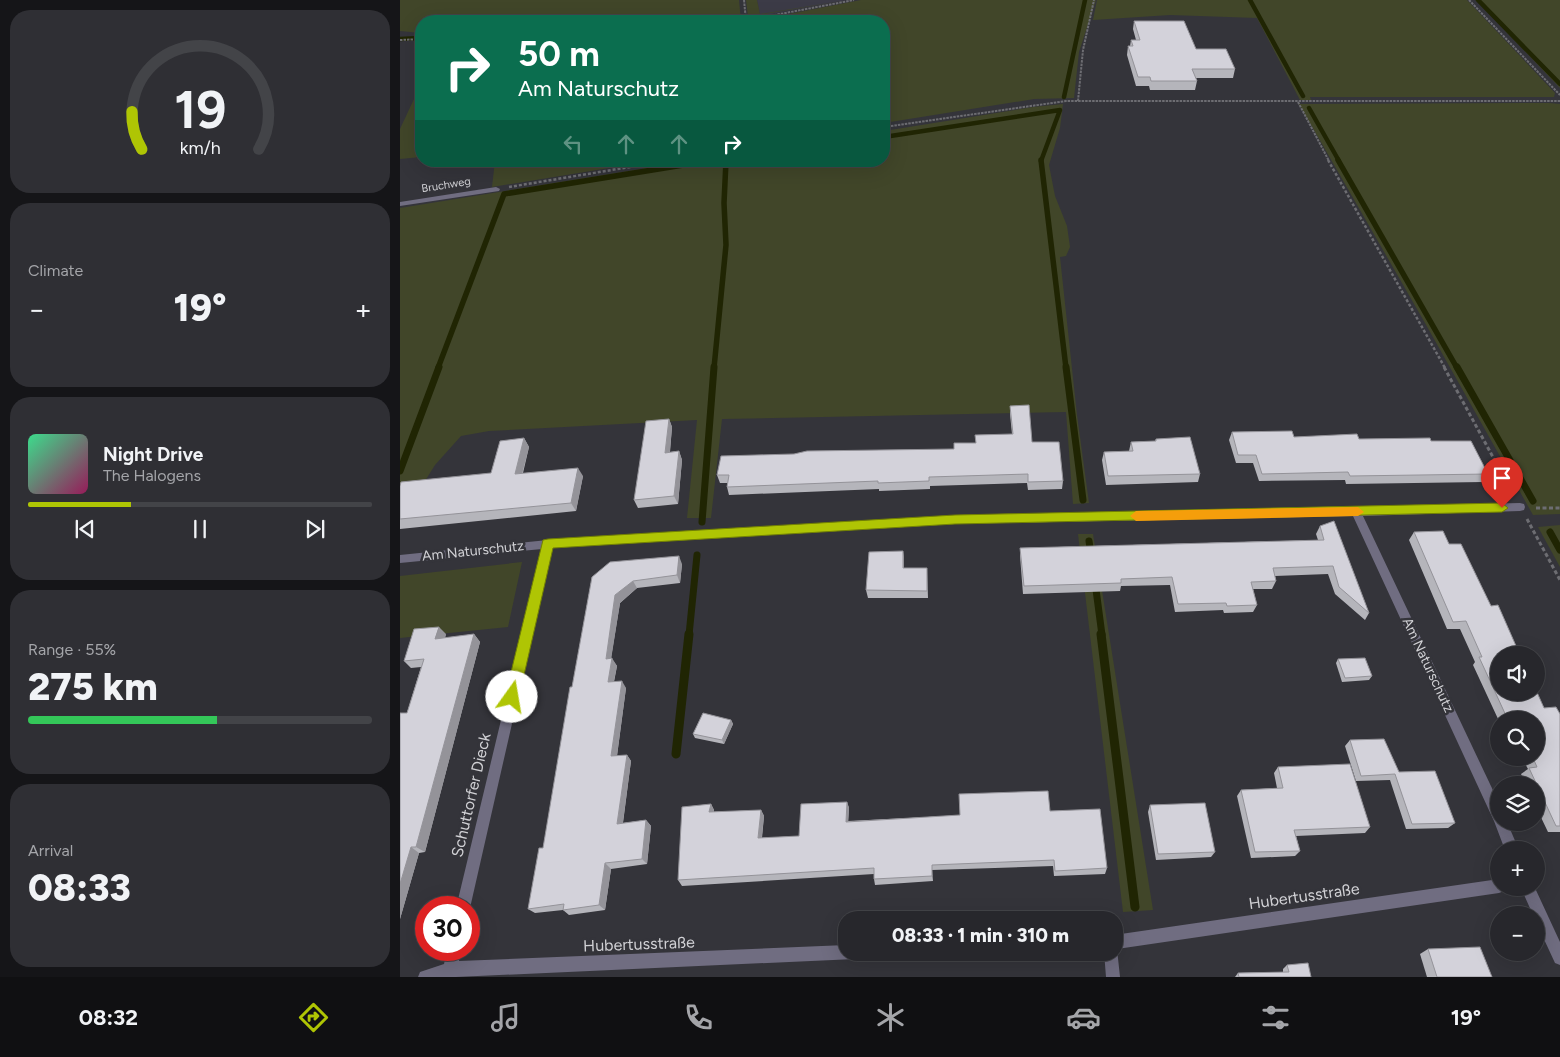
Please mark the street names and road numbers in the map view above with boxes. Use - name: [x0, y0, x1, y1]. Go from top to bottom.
- street label: Bruchweg: [421, 175, 471, 195]
- street label: Am Naturschutz: [421, 537, 525, 565]
- street label: Am Naturschutz: [1399, 615, 1457, 715]
- street label: Schuttorfer Dieck: [447, 731, 495, 859]
- street label: Hubertusstraße: [1247, 879, 1361, 913]
- street label: Hubertusstraße: [583, 933, 695, 955]

